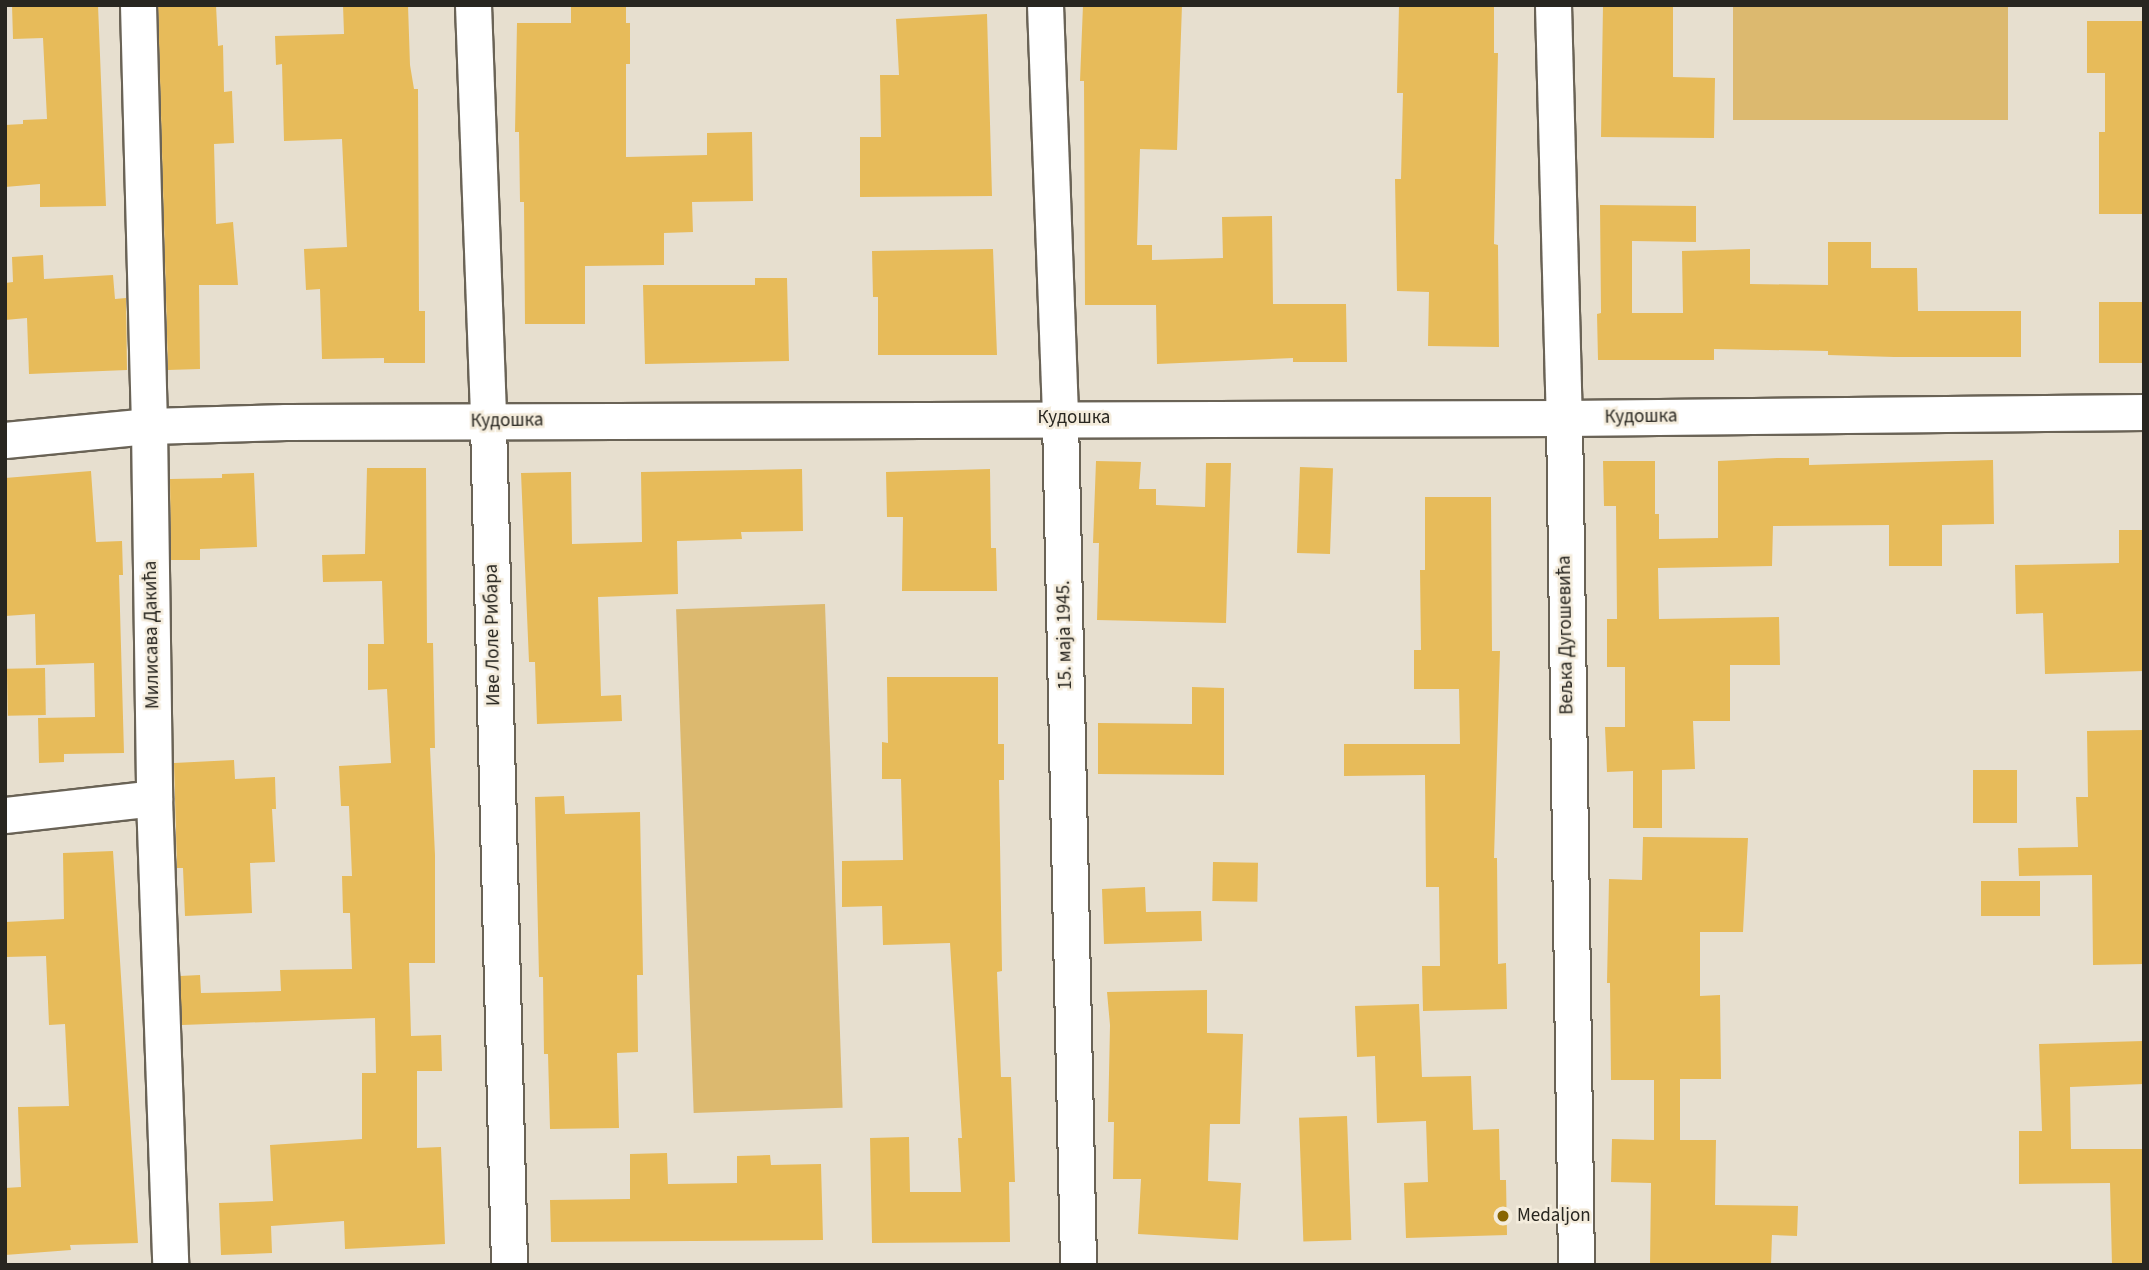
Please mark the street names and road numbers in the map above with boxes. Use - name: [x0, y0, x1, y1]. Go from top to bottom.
- street label: Кудошка: [1604, 405, 1678, 429]
- street label: Кудошка: [1038, 407, 1110, 429]
- street label: Кудошка: [470, 409, 544, 433]
- street label: Вељка Дугошевића: [1553, 555, 1579, 715]
- street label: Милисава Дакића: [139, 561, 165, 709]
- street label: Иве Лоле Рибара: [480, 564, 506, 706]
- street label: 15. маја 1945.: [1053, 580, 1077, 690]

